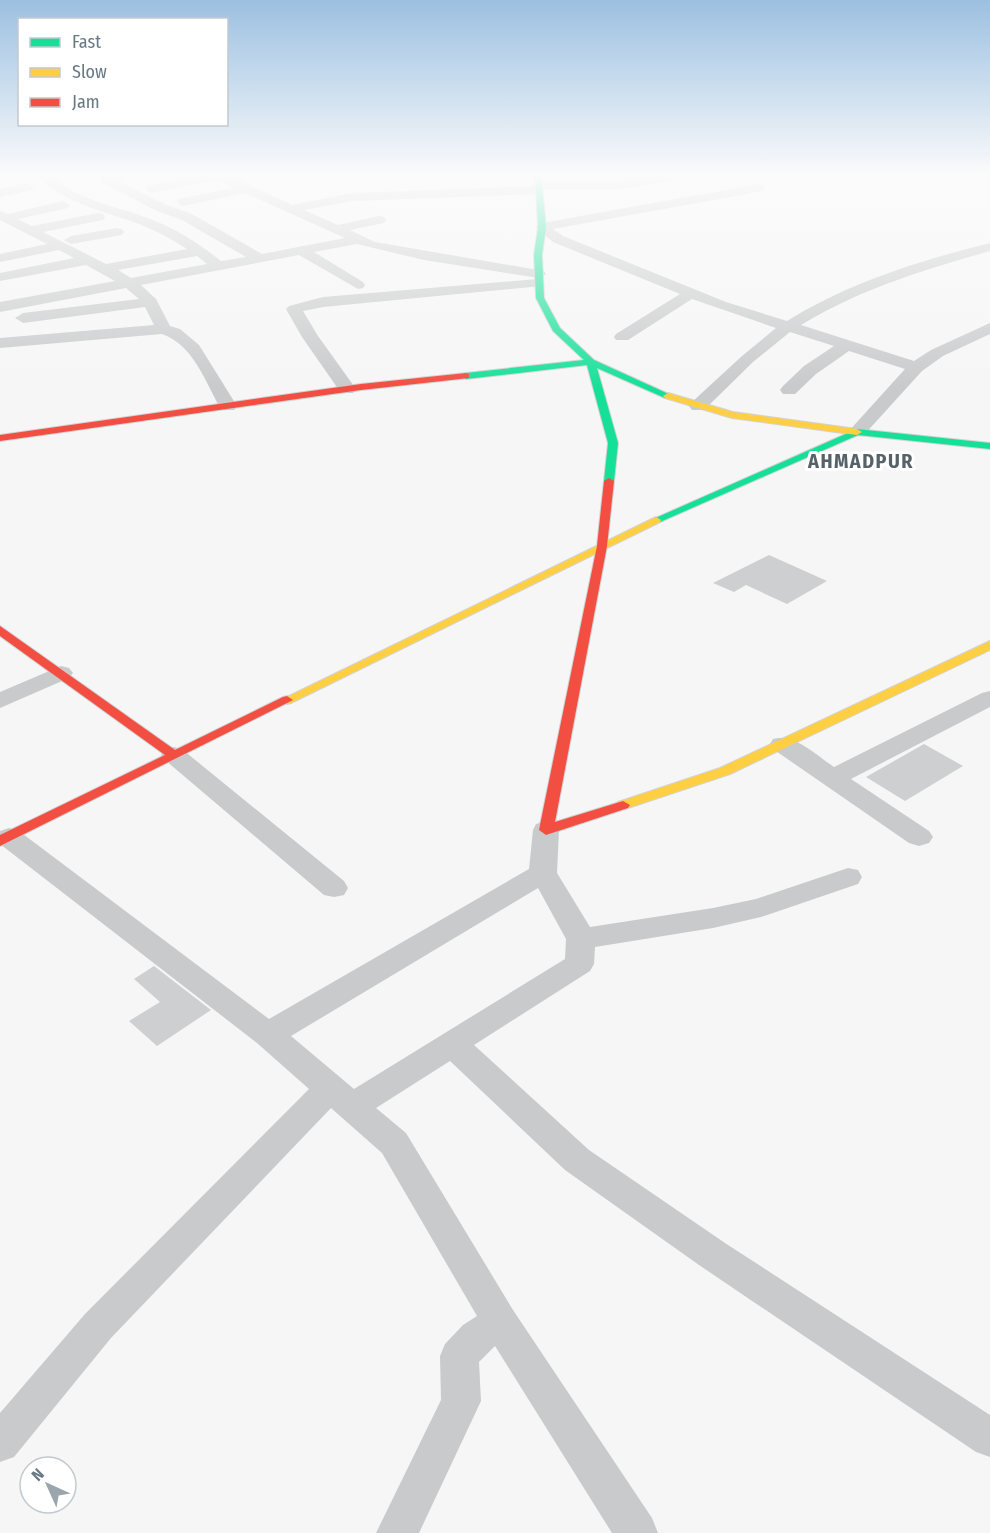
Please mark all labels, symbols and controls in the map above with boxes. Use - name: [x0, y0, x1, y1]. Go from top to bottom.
- legend: [18, 18, 228, 126]
- text: Fast: [72, 31, 101, 53]
- text: Slow: [72, 61, 107, 83]
- text: Jam: [72, 91, 100, 113]
- district label: AHMADPUR: [807, 449, 914, 473]
- north arrow: [18, 1455, 78, 1515]
- text: N: [28, 1465, 48, 1485]

